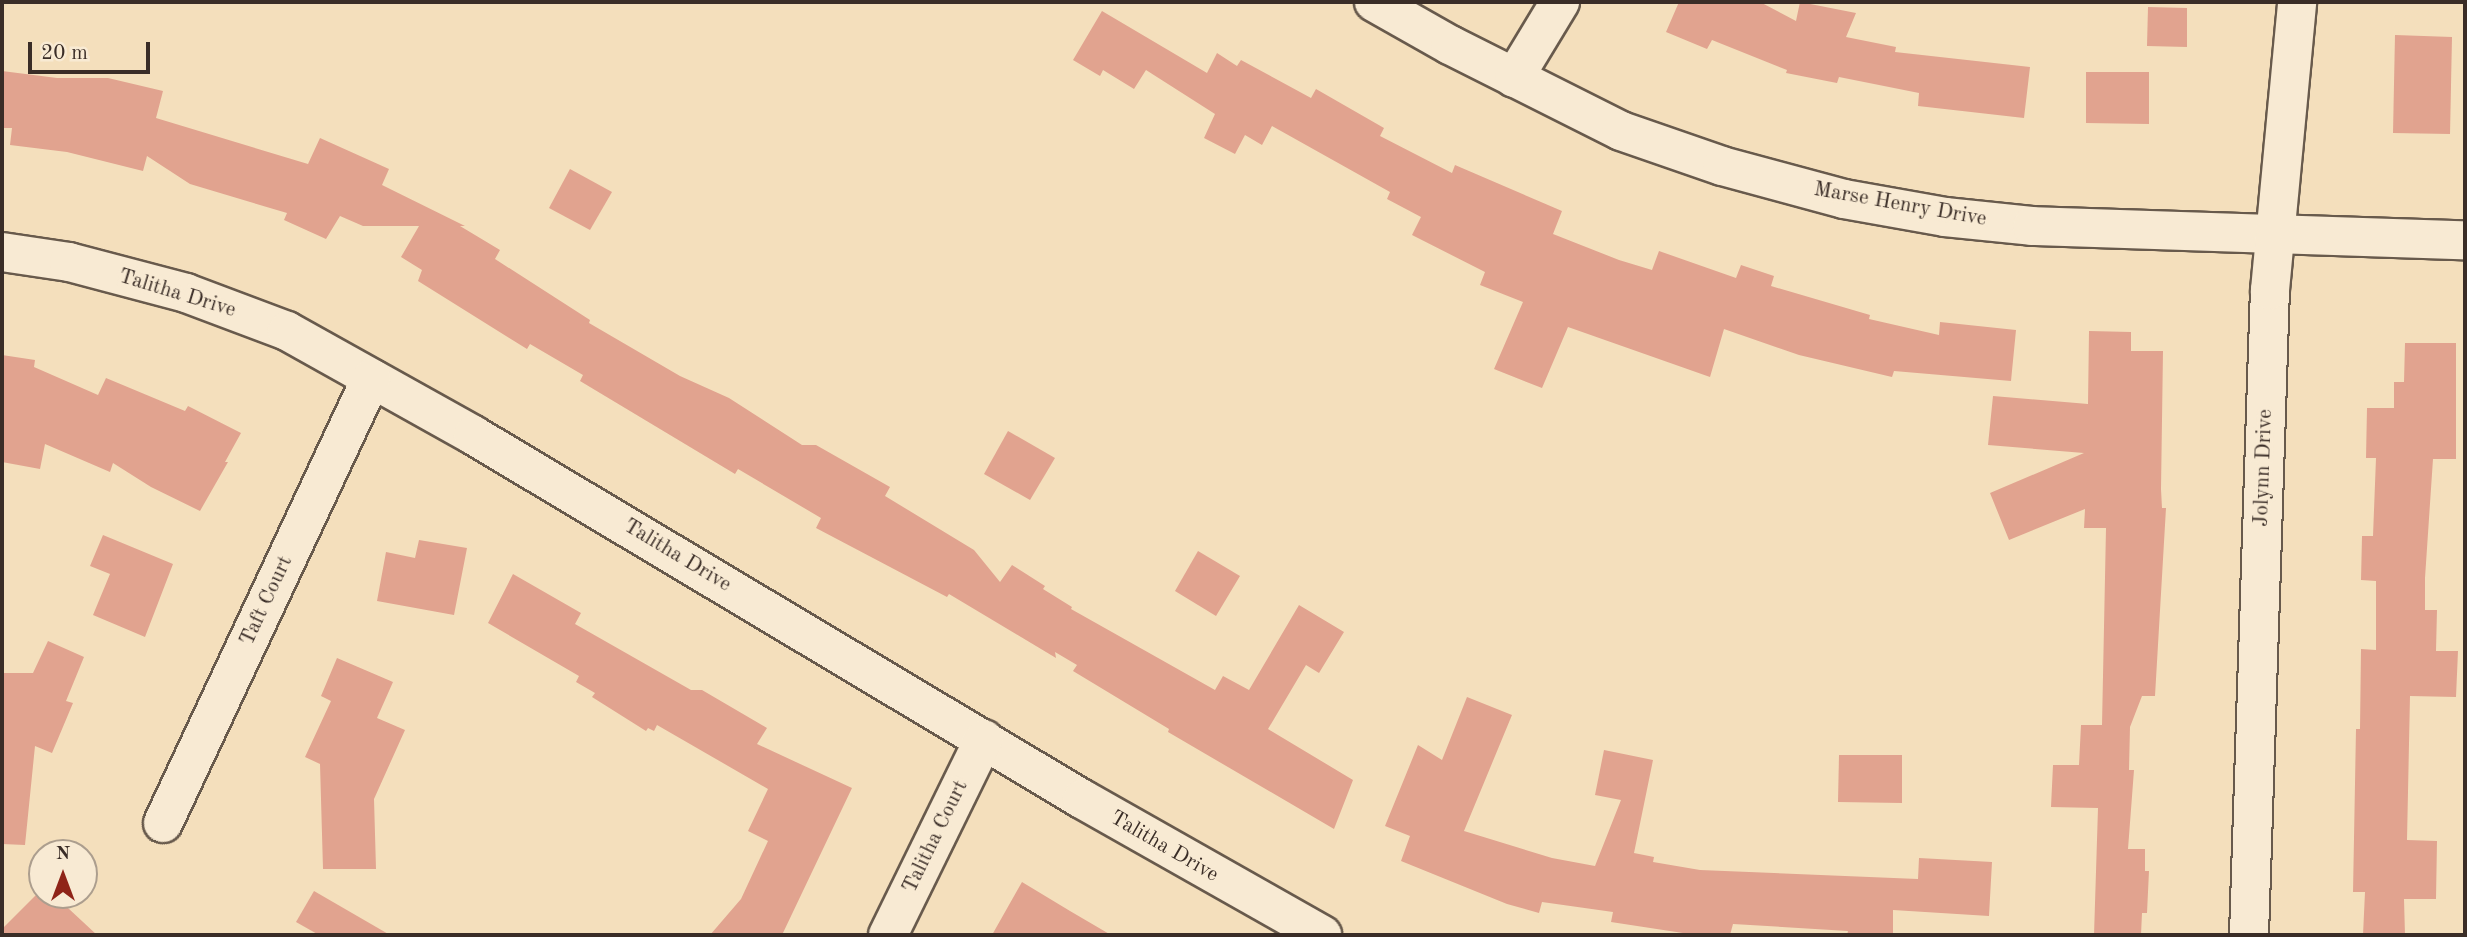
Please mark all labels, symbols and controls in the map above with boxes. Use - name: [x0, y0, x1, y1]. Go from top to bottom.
- scale bar: [32, 28, 154, 72]
- text: 20 m: [41, 43, 88, 64]
- street label: Marse Henry Drive: [1812, 177, 1988, 233]
- street label: Talitha Drive: [115, 264, 239, 324]
- street label: Jolynn Drive: [2249, 409, 2279, 527]
- street label: Talitha Drive: [619, 514, 735, 598]
- street label: Taft Court: [235, 552, 299, 650]
- street label: Talitha Court: [898, 777, 974, 897]
- street label: Talitha Drive: [1105, 806, 1223, 888]
- north arrow: [28, 839, 98, 909]
- text: N: [56, 845, 70, 864]

